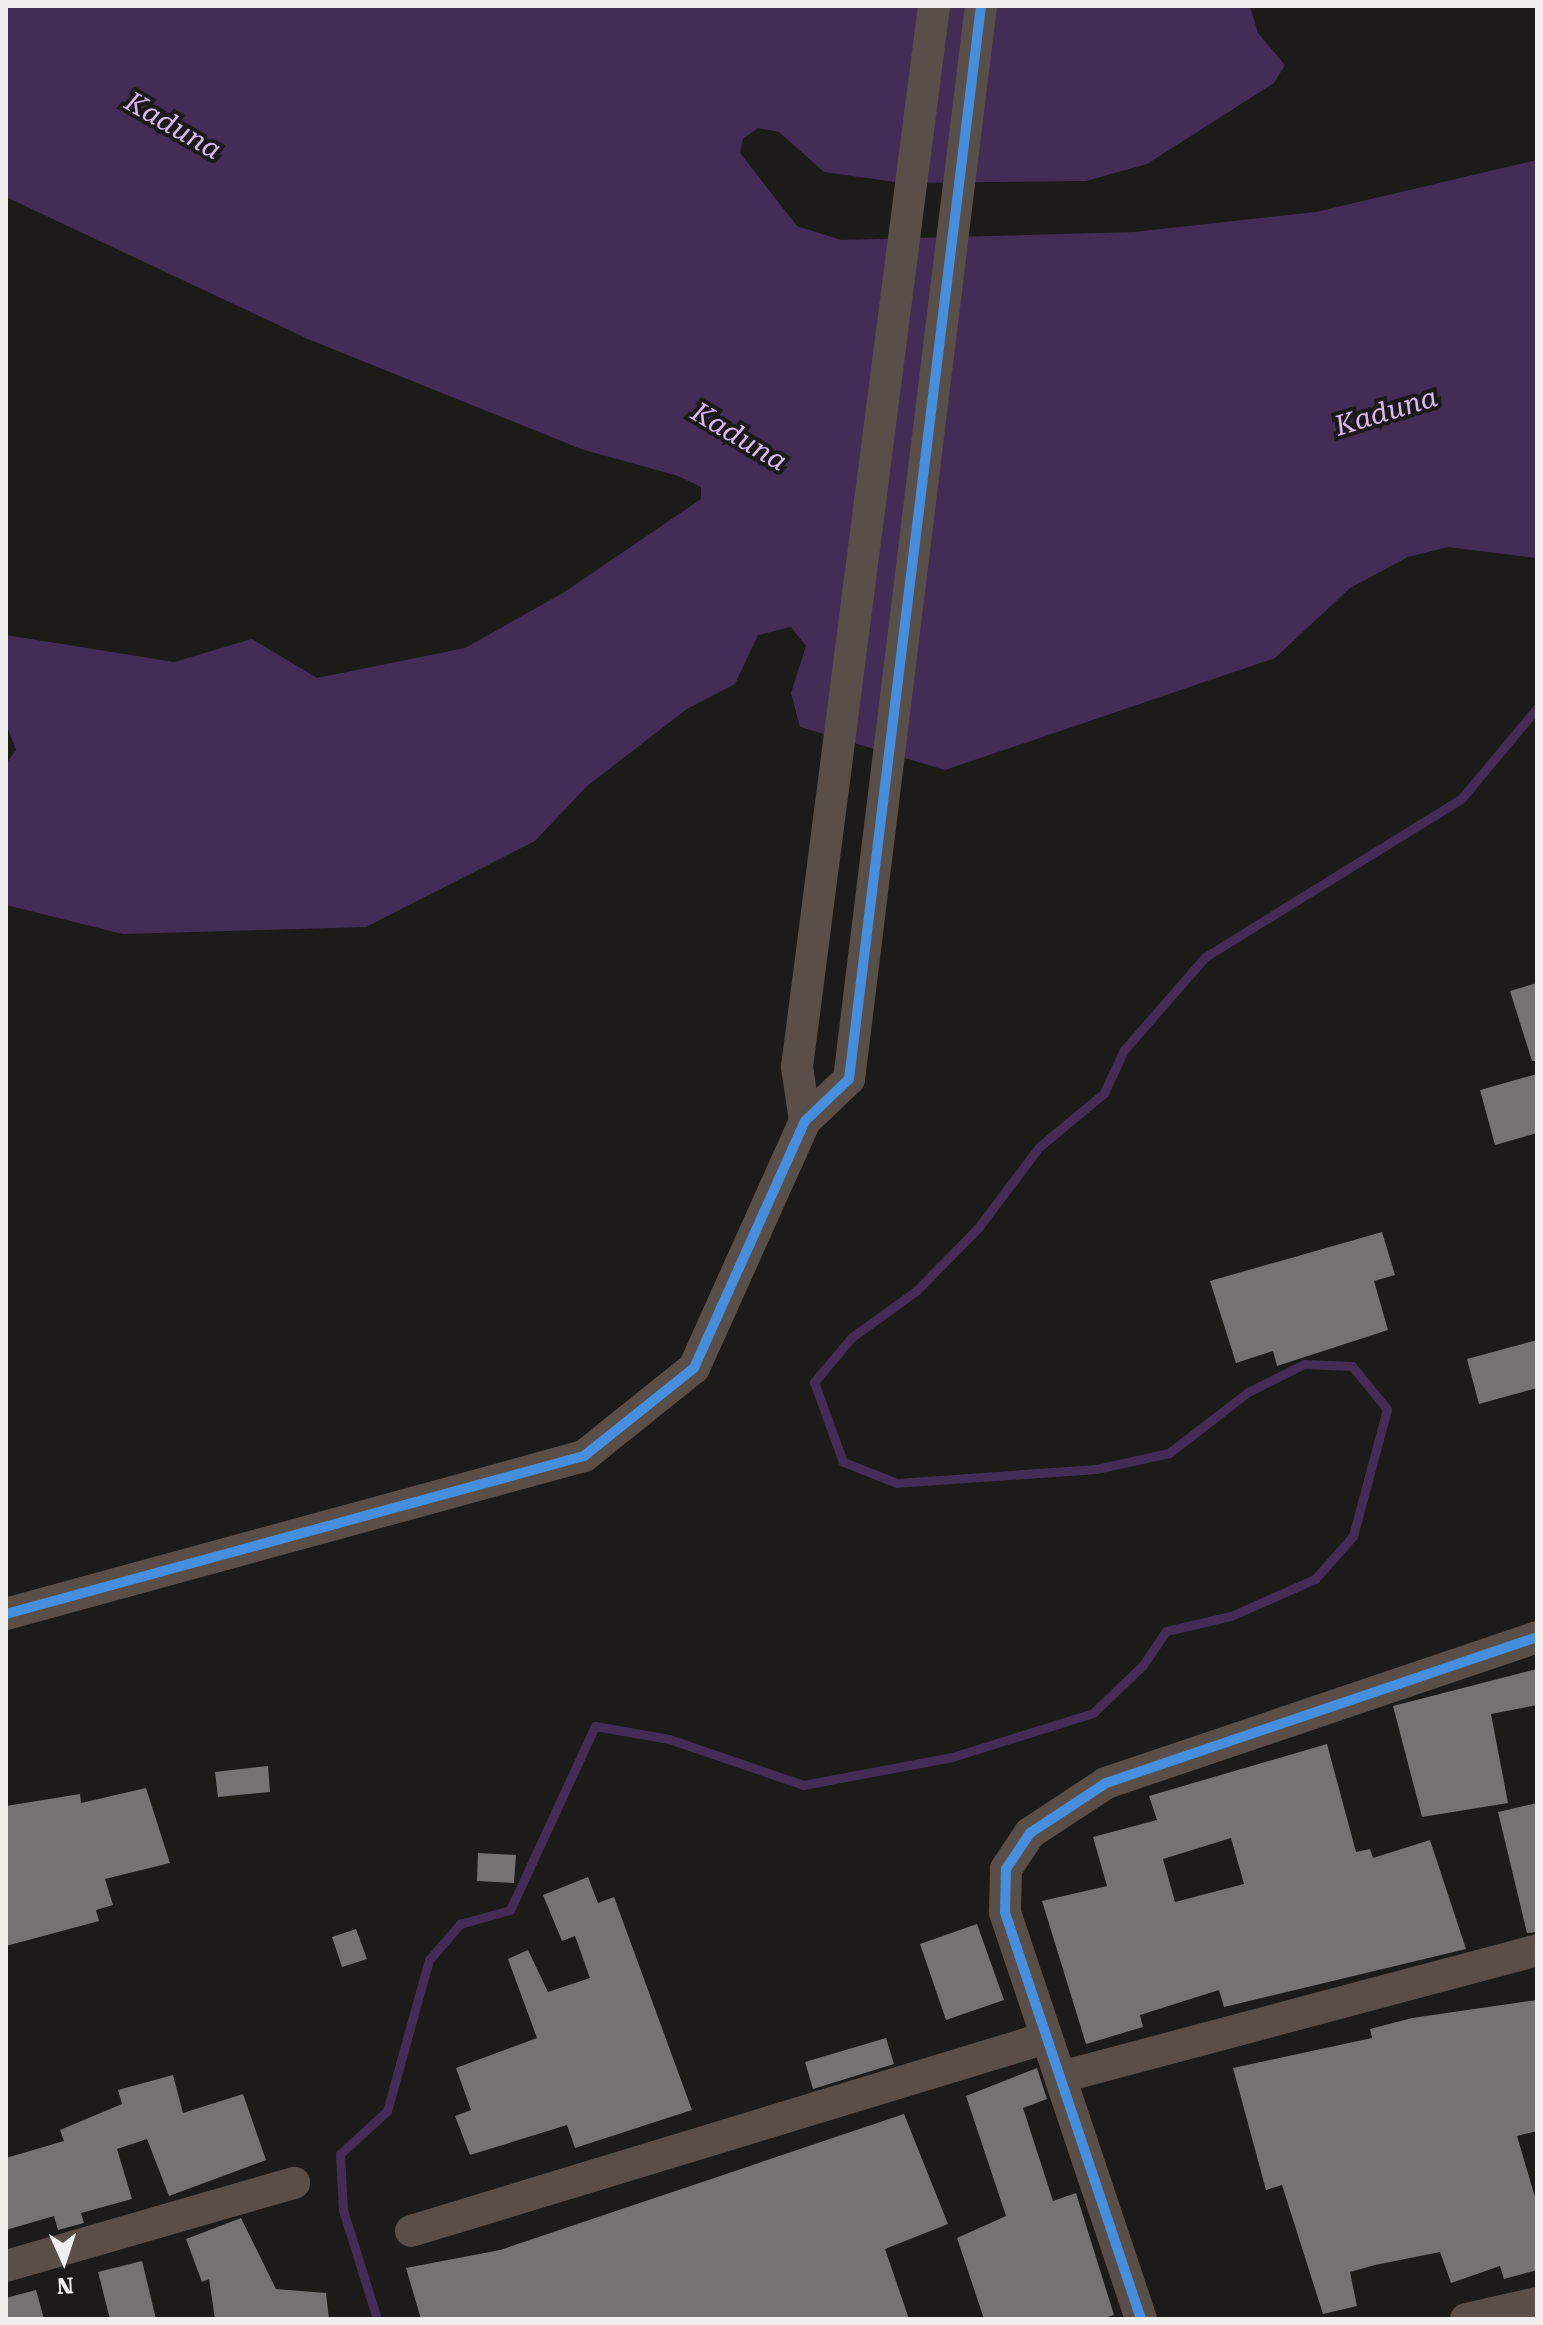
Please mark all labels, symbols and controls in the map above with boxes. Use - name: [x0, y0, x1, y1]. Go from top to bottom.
- water label: Kaduna: [119, 85, 227, 167]
- water label: Kaduna: [1331, 381, 1441, 443]
- water label: Kaduna: [685, 395, 793, 479]
- north arrow: [24, 2221, 104, 2301]
- text: N: [56, 2273, 74, 2298]

